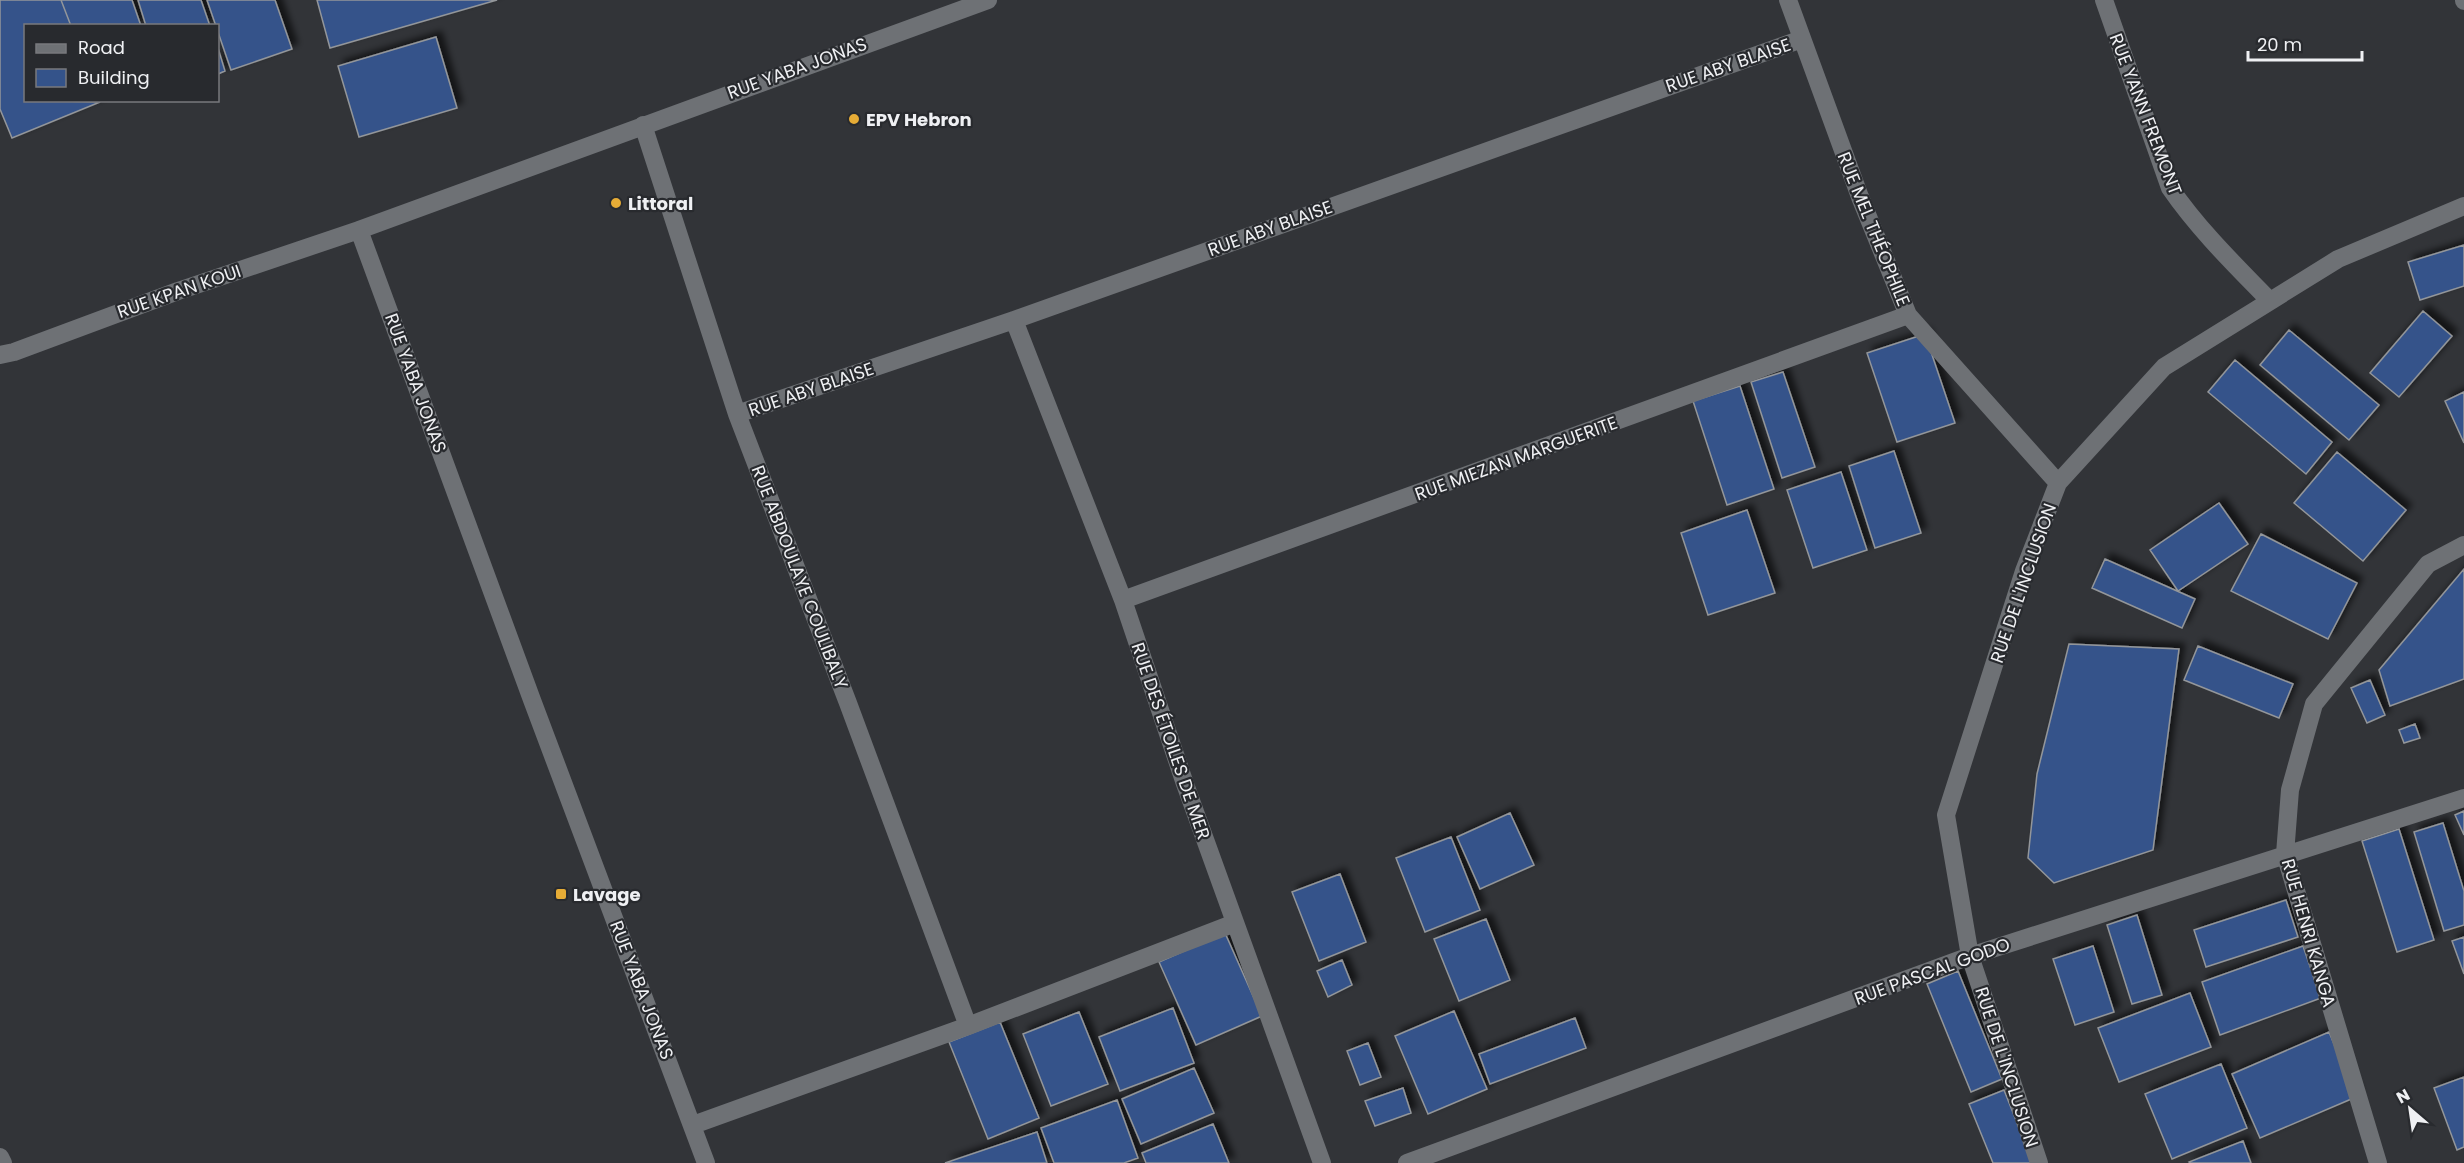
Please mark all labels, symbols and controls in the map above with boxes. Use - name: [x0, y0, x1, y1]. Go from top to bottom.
- legend: [24, 24, 219, 102]
- scale bar: [2248, 24, 2362, 62]
- street label: RUE YANN FREMONT: [2104, 30, 2188, 199]
- street label: RUE YABA JONAS: [724, 31, 870, 105]
- street label: RUE ABY BLAISE: [1662, 32, 1794, 98]
- text: 20 m: [2257, 32, 2302, 57]
- text: Road: [78, 35, 125, 60]
- text: Building: [78, 65, 150, 90]
- place label: EPV Hebron: [866, 107, 972, 132]
- marker: EPV Hebron: [847, 112, 861, 126]
- street label: RUE MEL THÉOPHILE: [1832, 148, 1916, 310]
- place label: Littoral: [628, 191, 693, 216]
- street label: RUE ABY BLAISE: [1204, 194, 1336, 262]
- marker: Littoral: [609, 196, 623, 210]
- street label: RUE KPAN KOUI: [114, 258, 244, 324]
- street label: RUE YABA JONAS: [379, 310, 453, 456]
- street label: RUE ABY BLAISE: [745, 356, 877, 422]
- street label: RUE MIEZAN MARGUERITE: [1411, 410, 1621, 506]
- street label: RUE ABDOULAYE COULIBALY: [746, 462, 854, 693]
- street label: RUE DE L'INCLUSION: [1984, 500, 2062, 666]
- street label: RUE DES ÉTOILES DE MER: [1126, 639, 1216, 843]
- street label: RUE HENRI KANGA: [2276, 856, 2342, 1010]
- place label: Lavage: [573, 882, 641, 907]
- marker: Lavage: [554, 887, 568, 901]
- street label: RUE YABA JONAS: [604, 917, 680, 1063]
- street label: RUE PASCAL GODO: [1851, 931, 2013, 1011]
- street label: RUE DE L'INCLUSION: [1969, 984, 2045, 1150]
- north arrow: [2380, 1079, 2440, 1139]
- text: N: [2392, 1083, 2414, 1109]

